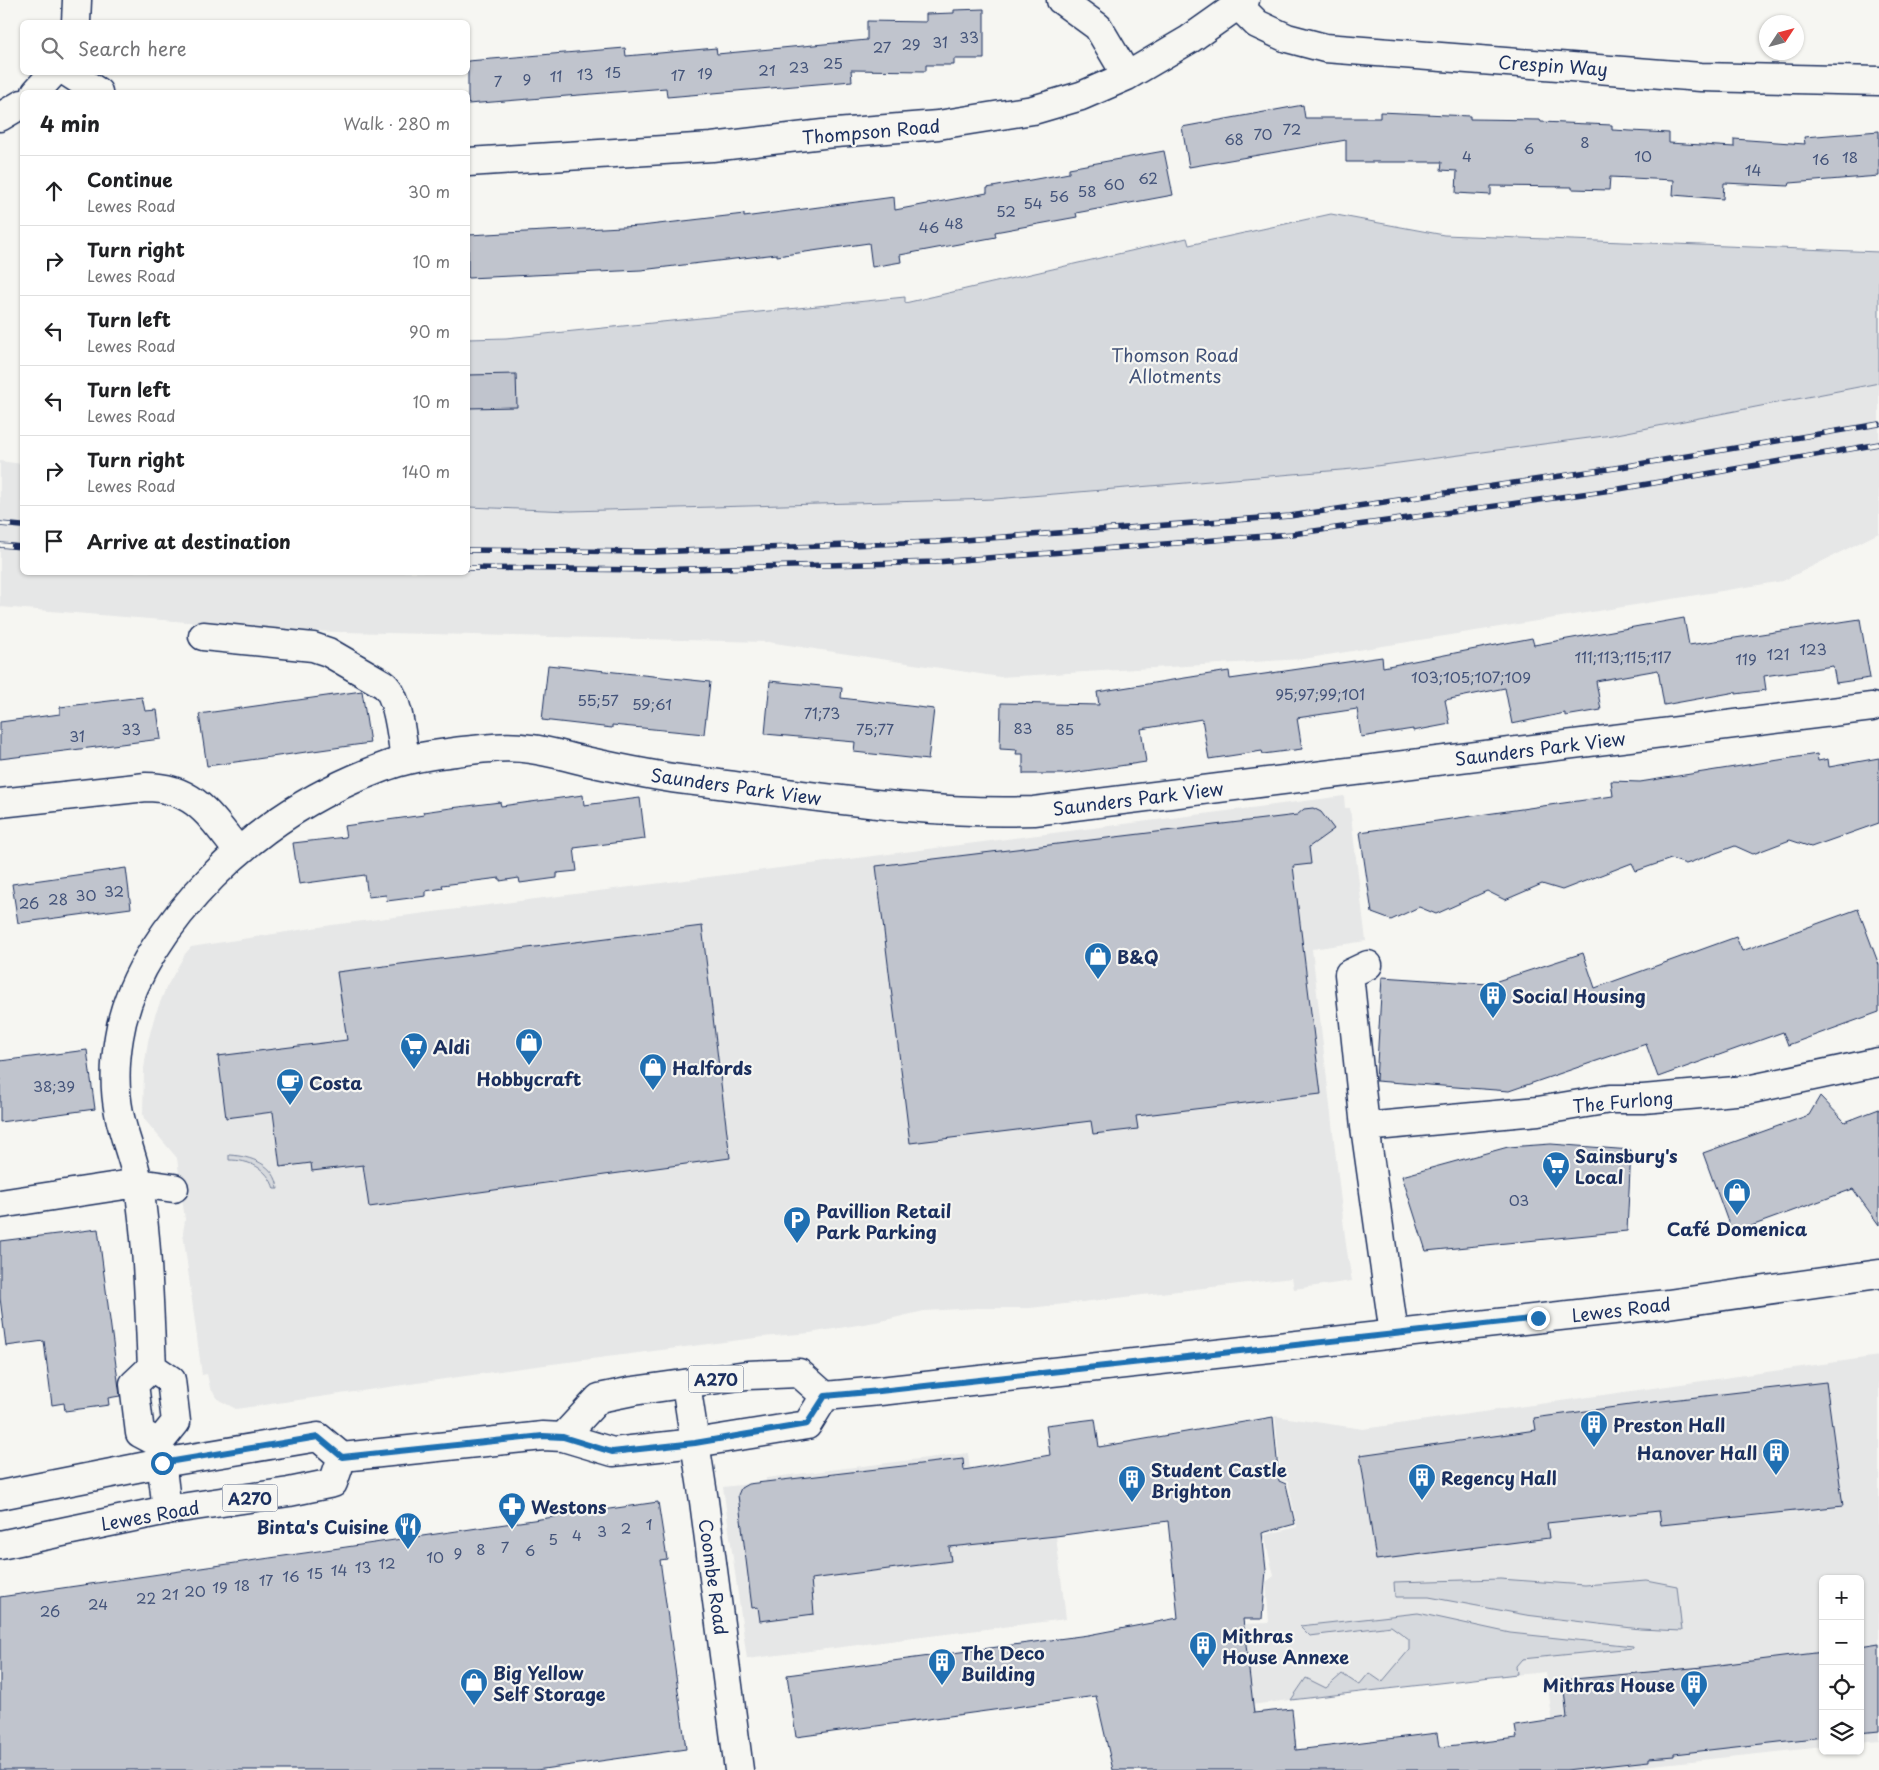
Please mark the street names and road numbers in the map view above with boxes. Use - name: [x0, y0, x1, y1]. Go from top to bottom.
- street label: Crespin Way: [1497, 48, 1609, 82]
- street label: Thompson Road: [801, 112, 941, 150]
- street label: Saunders Park View: [1453, 724, 1627, 772]
- street label: Saunders Park View: [649, 761, 823, 811]
- street label: Saunders Park View: [1051, 774, 1225, 822]
- street label: The Furlong: [1571, 1083, 1675, 1119]
- street label: Lewes Road: [1570, 1290, 1672, 1328]
- road number: A270: [688, 1366, 744, 1392]
- road number: A270: [222, 1485, 278, 1512]
- street label: Lewes Road: [99, 1493, 201, 1537]
- street label: Coombe Road: [692, 1517, 736, 1637]

